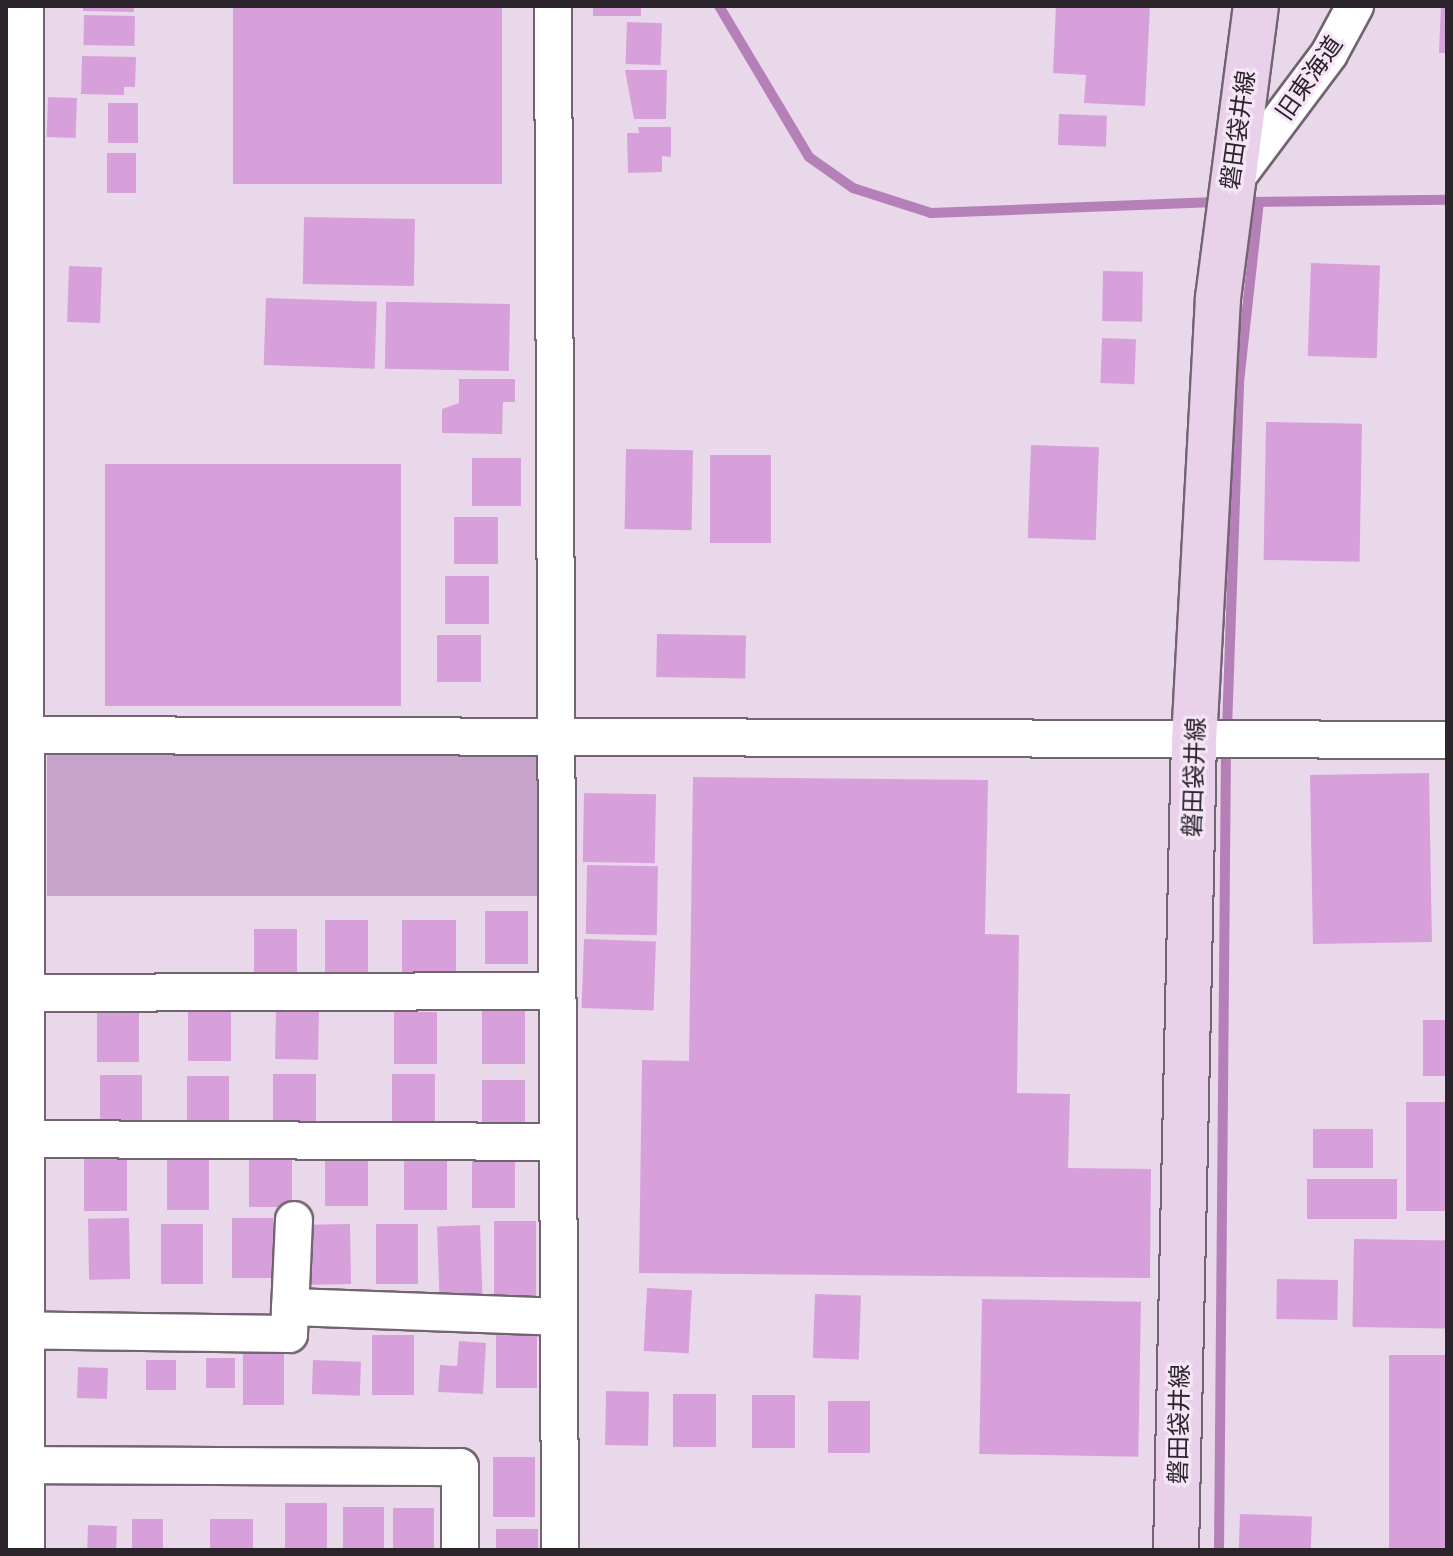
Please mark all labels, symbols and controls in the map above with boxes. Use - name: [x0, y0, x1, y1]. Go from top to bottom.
- street label: 旧東海道: [1270, 30, 1348, 126]
- street label: 磐田袋井線: [1215, 69, 1261, 191]
- street label: 磐田袋井線: [1178, 717, 1210, 837]
- street label: 磐田袋井線: [1164, 1364, 1194, 1484]

